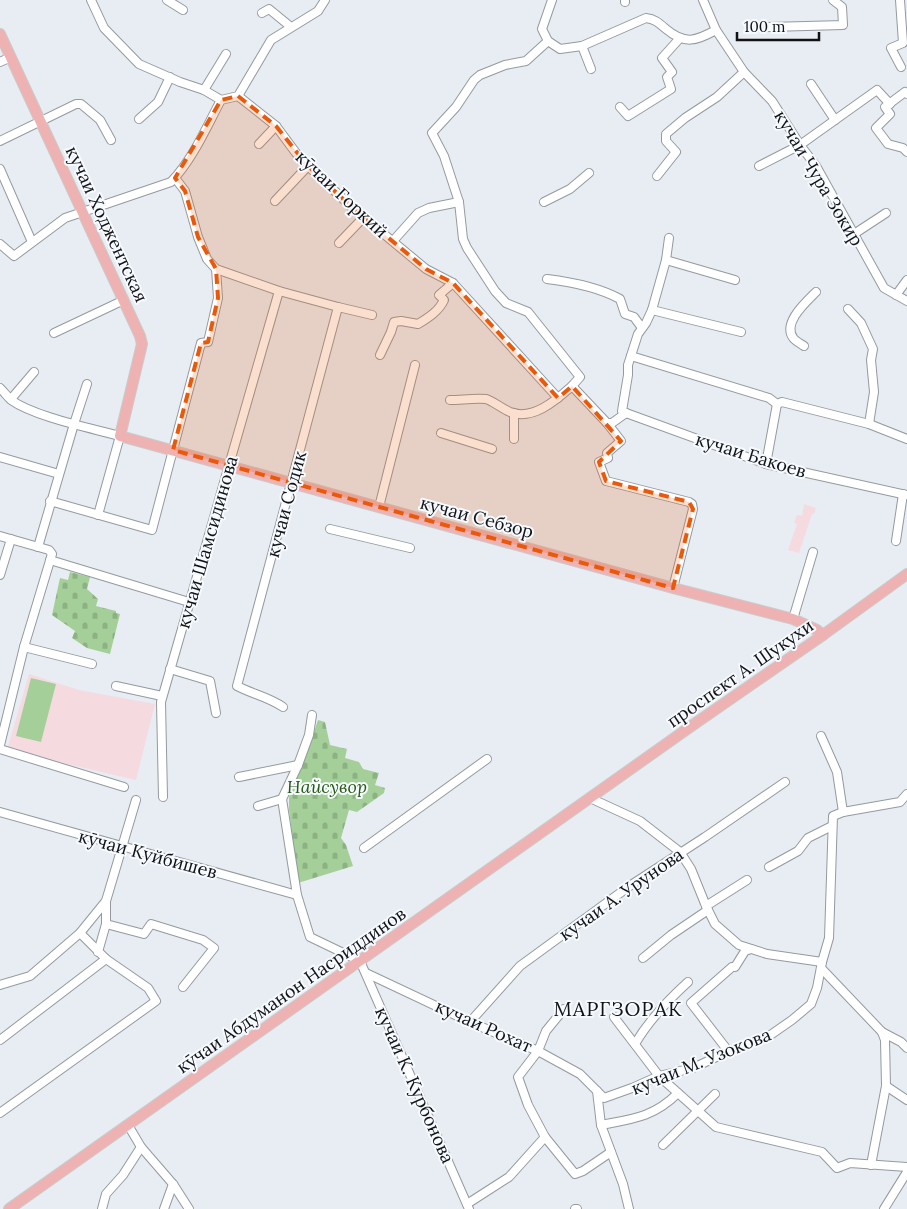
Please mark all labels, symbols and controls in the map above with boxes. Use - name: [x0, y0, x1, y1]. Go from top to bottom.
- scale bar: [737, 10, 820, 42]
- text: 100 m: [744, 17, 785, 36]
- street label: кучаи Чура Зокир: [769, 106, 869, 250]
- street label: кучаи Ходжентская: [61, 142, 153, 306]
- street label: кӯчаи Горкий: [291, 145, 393, 243]
- street label: кучаи Бакоев: [693, 427, 809, 483]
- street label: кучаи Содик: [261, 448, 311, 560]
- street label: кучаи Шамсидинова: [171, 453, 243, 631]
- street label: кучаи Себзор: [418, 491, 536, 543]
- street label: проспект А. Шукухи: [662, 614, 818, 732]
- park label: Найсувор: [287, 775, 367, 798]
- street label: кӯчаи Куйбишев: [76, 824, 220, 884]
- street label: кучаи А. Урунова: [554, 843, 688, 945]
- street label: кӯчаи Абдуманон Насриддинов: [172, 902, 410, 1078]
- street label: кучаи Рохат: [432, 994, 536, 1058]
- district label: МАРГЗОРАК: [553, 996, 683, 1021]
- street label: кучаи К. Курбонова: [370, 1003, 460, 1167]
- street label: кучаи М. Узокова: [628, 1022, 774, 1100]

